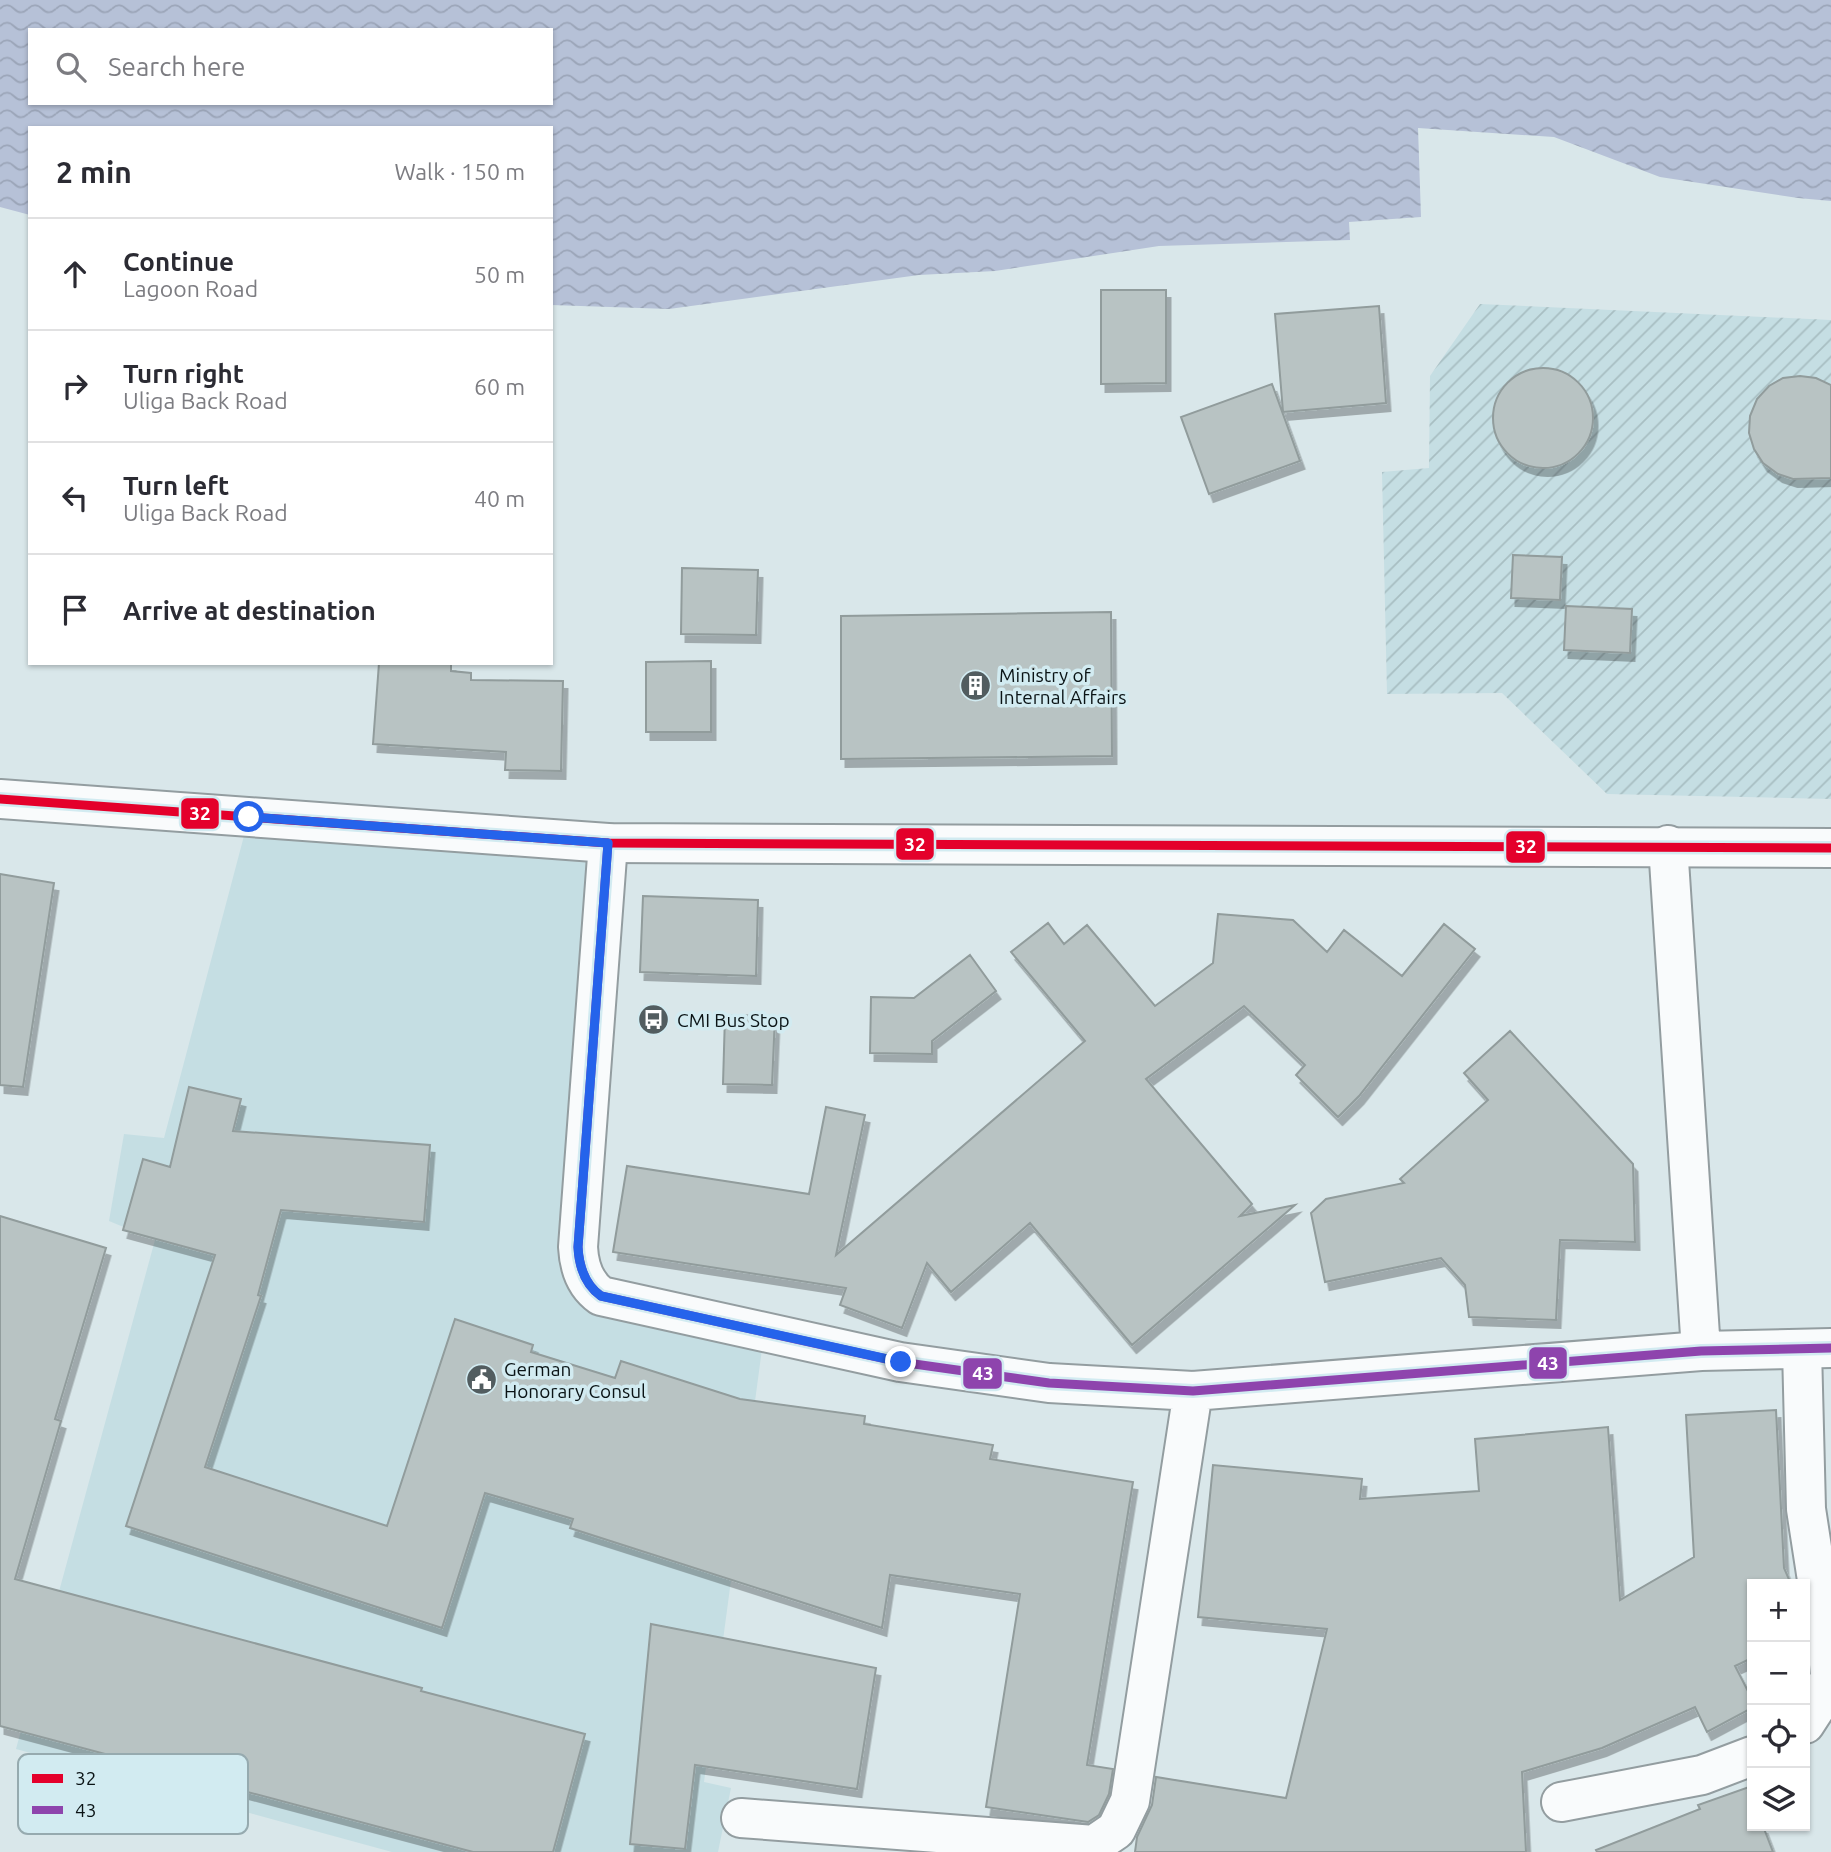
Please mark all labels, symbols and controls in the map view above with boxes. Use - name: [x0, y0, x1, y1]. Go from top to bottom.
- search box: [28, 28, 553, 105]
- icon: search: [52, 48, 90, 86]
- text: Search here: [108, 52, 245, 81]
- text: 2 min: [56, 155, 132, 189]
- text: Walk · 150 m: [394, 159, 525, 184]
- text: Continue: [123, 247, 234, 276]
- icon: ahead: [56, 255, 94, 293]
- text: 50 m: [474, 262, 525, 287]
- text: Lagoon Road: [123, 276, 258, 301]
- text: Turn right: [123, 359, 244, 388]
- icon: right: [56, 367, 94, 405]
- text: 60 m: [474, 374, 525, 399]
- text: Uliga Back Road: [123, 388, 288, 413]
- text: Turn left: [123, 471, 229, 500]
- icon: left: [56, 479, 94, 517]
- text: 40 m: [474, 486, 525, 511]
- text: Uliga Back Road: [123, 500, 288, 525]
- icon: arrive: [56, 591, 94, 629]
- text: Arrive at destination: [123, 596, 376, 625]
- place label: Ministry of Internal Affairs: [999, 664, 1126, 708]
- building icon: Ministry of Internal Affairs: [959, 669, 993, 703]
- line badge: 32: [180, 797, 220, 830]
- route start: [233, 801, 264, 832]
- text: 32: [189, 802, 211, 824]
- line badge: 32: [895, 827, 935, 861]
- line badge: 32: [1505, 830, 1546, 864]
- text: 32: [904, 833, 926, 855]
- text: 32: [1515, 835, 1537, 857]
- bus stop icon: CMI Bus Stop: [637, 1003, 671, 1037]
- place label: CMI Bus Stop: [677, 1009, 790, 1031]
- route end: [885, 1346, 916, 1377]
- line badge: 43: [1528, 1346, 1568, 1380]
- text: 43: [1537, 1352, 1559, 1374]
- line badge: 43: [962, 1357, 1003, 1390]
- place label: German Honorary Consul: [504, 1358, 646, 1402]
- text: 43: [972, 1362, 994, 1384]
- public building icon: German Honorary Consul: [464, 1363, 498, 1397]
- map controls: [1747, 1579, 1810, 1831]
- button: +: [1747, 1579, 1810, 1642]
- button: −: [1747, 1642, 1810, 1705]
- button: locate: [1747, 1705, 1810, 1768]
- legend: [18, 1754, 248, 1834]
- text: 32: [75, 1767, 96, 1789]
- button: layers: [1747, 1768, 1810, 1831]
- text: 43: [75, 1799, 96, 1821]

